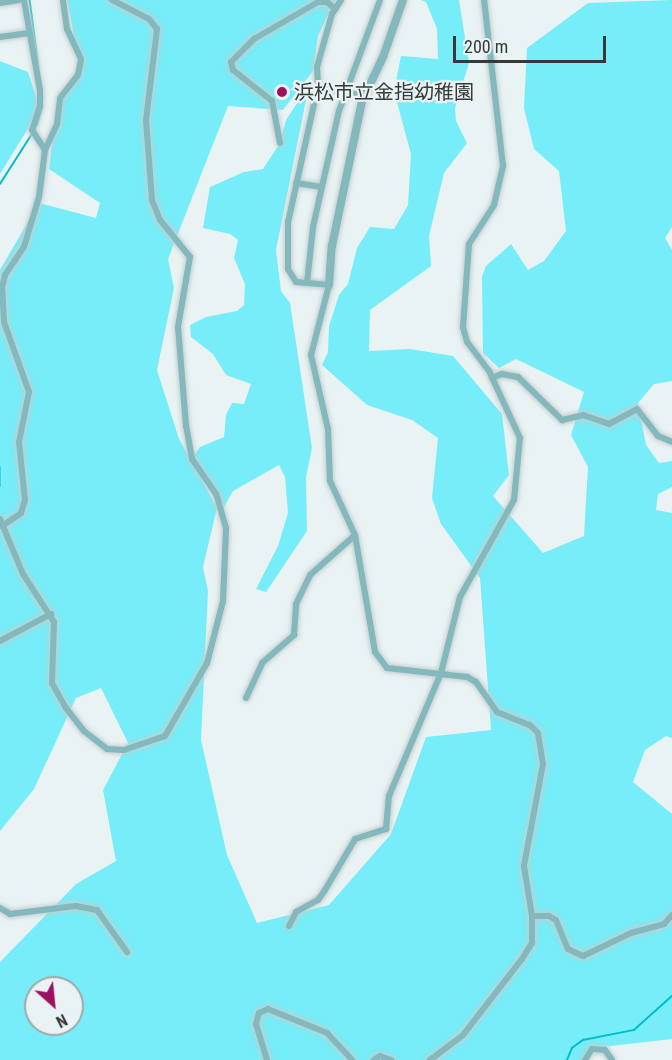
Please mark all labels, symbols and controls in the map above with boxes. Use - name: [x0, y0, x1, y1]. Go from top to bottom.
- scale bar: [456, 24, 609, 62]
- text: 200 m: [464, 36, 508, 57]
- place label: 浜松市立金指幼稚園: [294, 80, 474, 104]
- marker: 浜松市立金指幼稚園: [275, 85, 289, 99]
- north arrow: [24, 976, 84, 1036]
- text: N: [53, 1010, 70, 1031]

